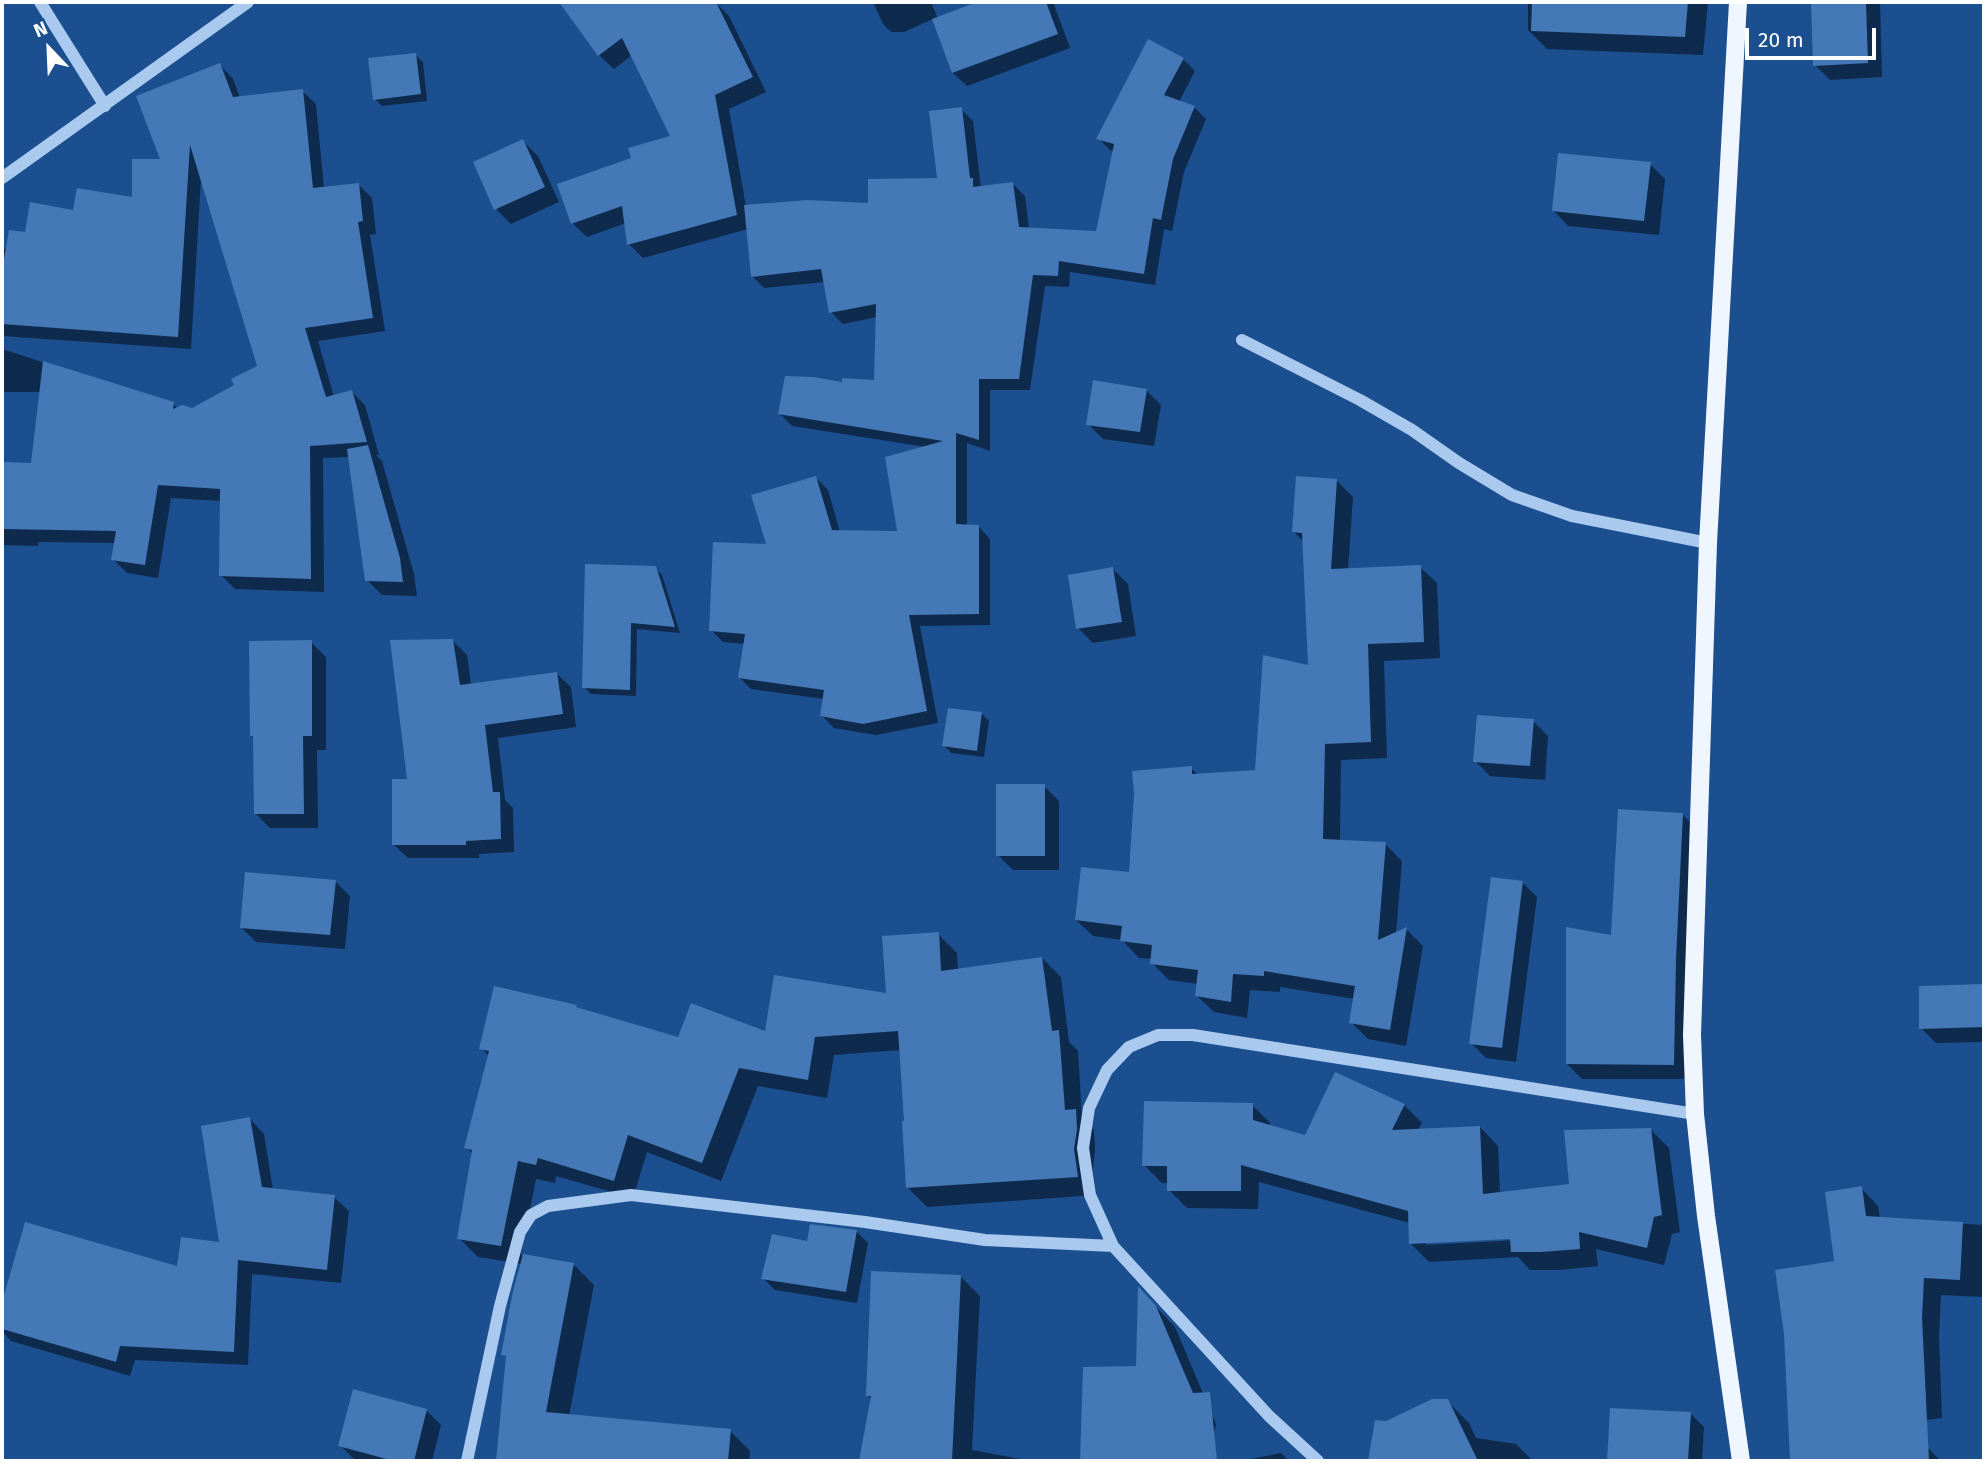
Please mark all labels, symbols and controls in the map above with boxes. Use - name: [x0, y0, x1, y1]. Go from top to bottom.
- north arrow: [14, 14, 84, 84]
- scale bar: [1748, 14, 1879, 58]
- text: N: [30, 16, 51, 42]
- text: 20 m: [1758, 27, 1804, 53]

